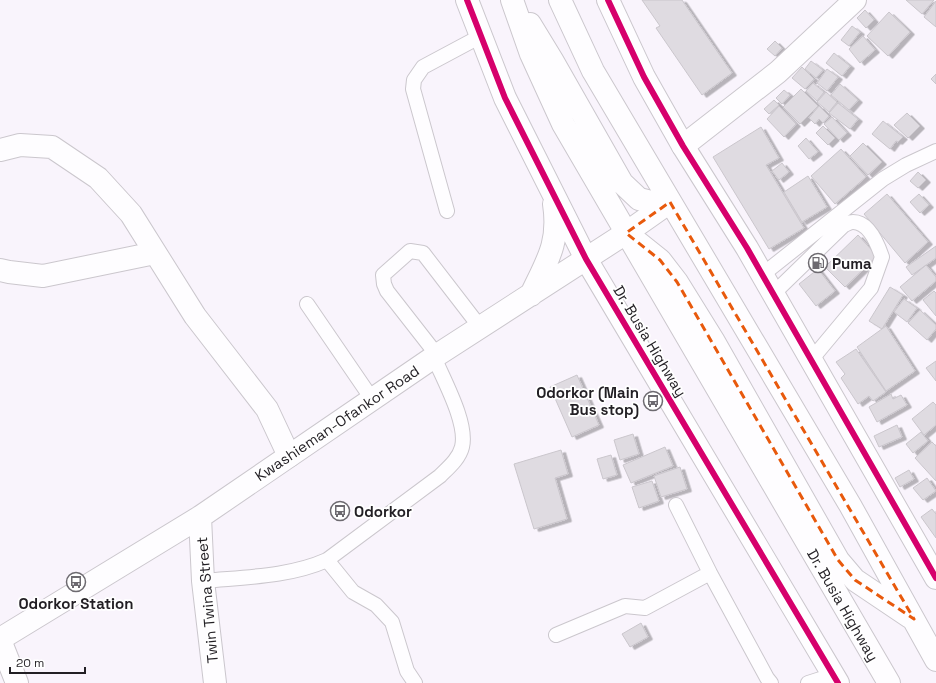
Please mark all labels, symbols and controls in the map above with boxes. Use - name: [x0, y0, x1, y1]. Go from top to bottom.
- fuel station icon: Puma: [807, 252, 829, 274]
- place label: Puma: [832, 254, 872, 273]
- street label: Dr. Busia Highway: [609, 282, 691, 400]
- street label: Kwashieman-Ofankor Road: [251, 361, 423, 485]
- place label: Odorkor (Main Bus stop): [536, 383, 639, 419]
- bus stop icon: Odorkor (Main Bus stop): [642, 390, 664, 412]
- bus stop icon: Odorkor: [329, 500, 351, 522]
- place label: Odorkor: [354, 502, 412, 521]
- street label: Twin Twina Street: [192, 536, 222, 664]
- street label: Dr. Busia Highway: [803, 545, 883, 665]
- bus stop icon: Odorkor Station: [65, 571, 87, 593]
- place label: Odorkor Station: [18, 594, 134, 613]
- scale bar: [10, 649, 85, 675]
- text: 20 m: [16, 655, 44, 671]

